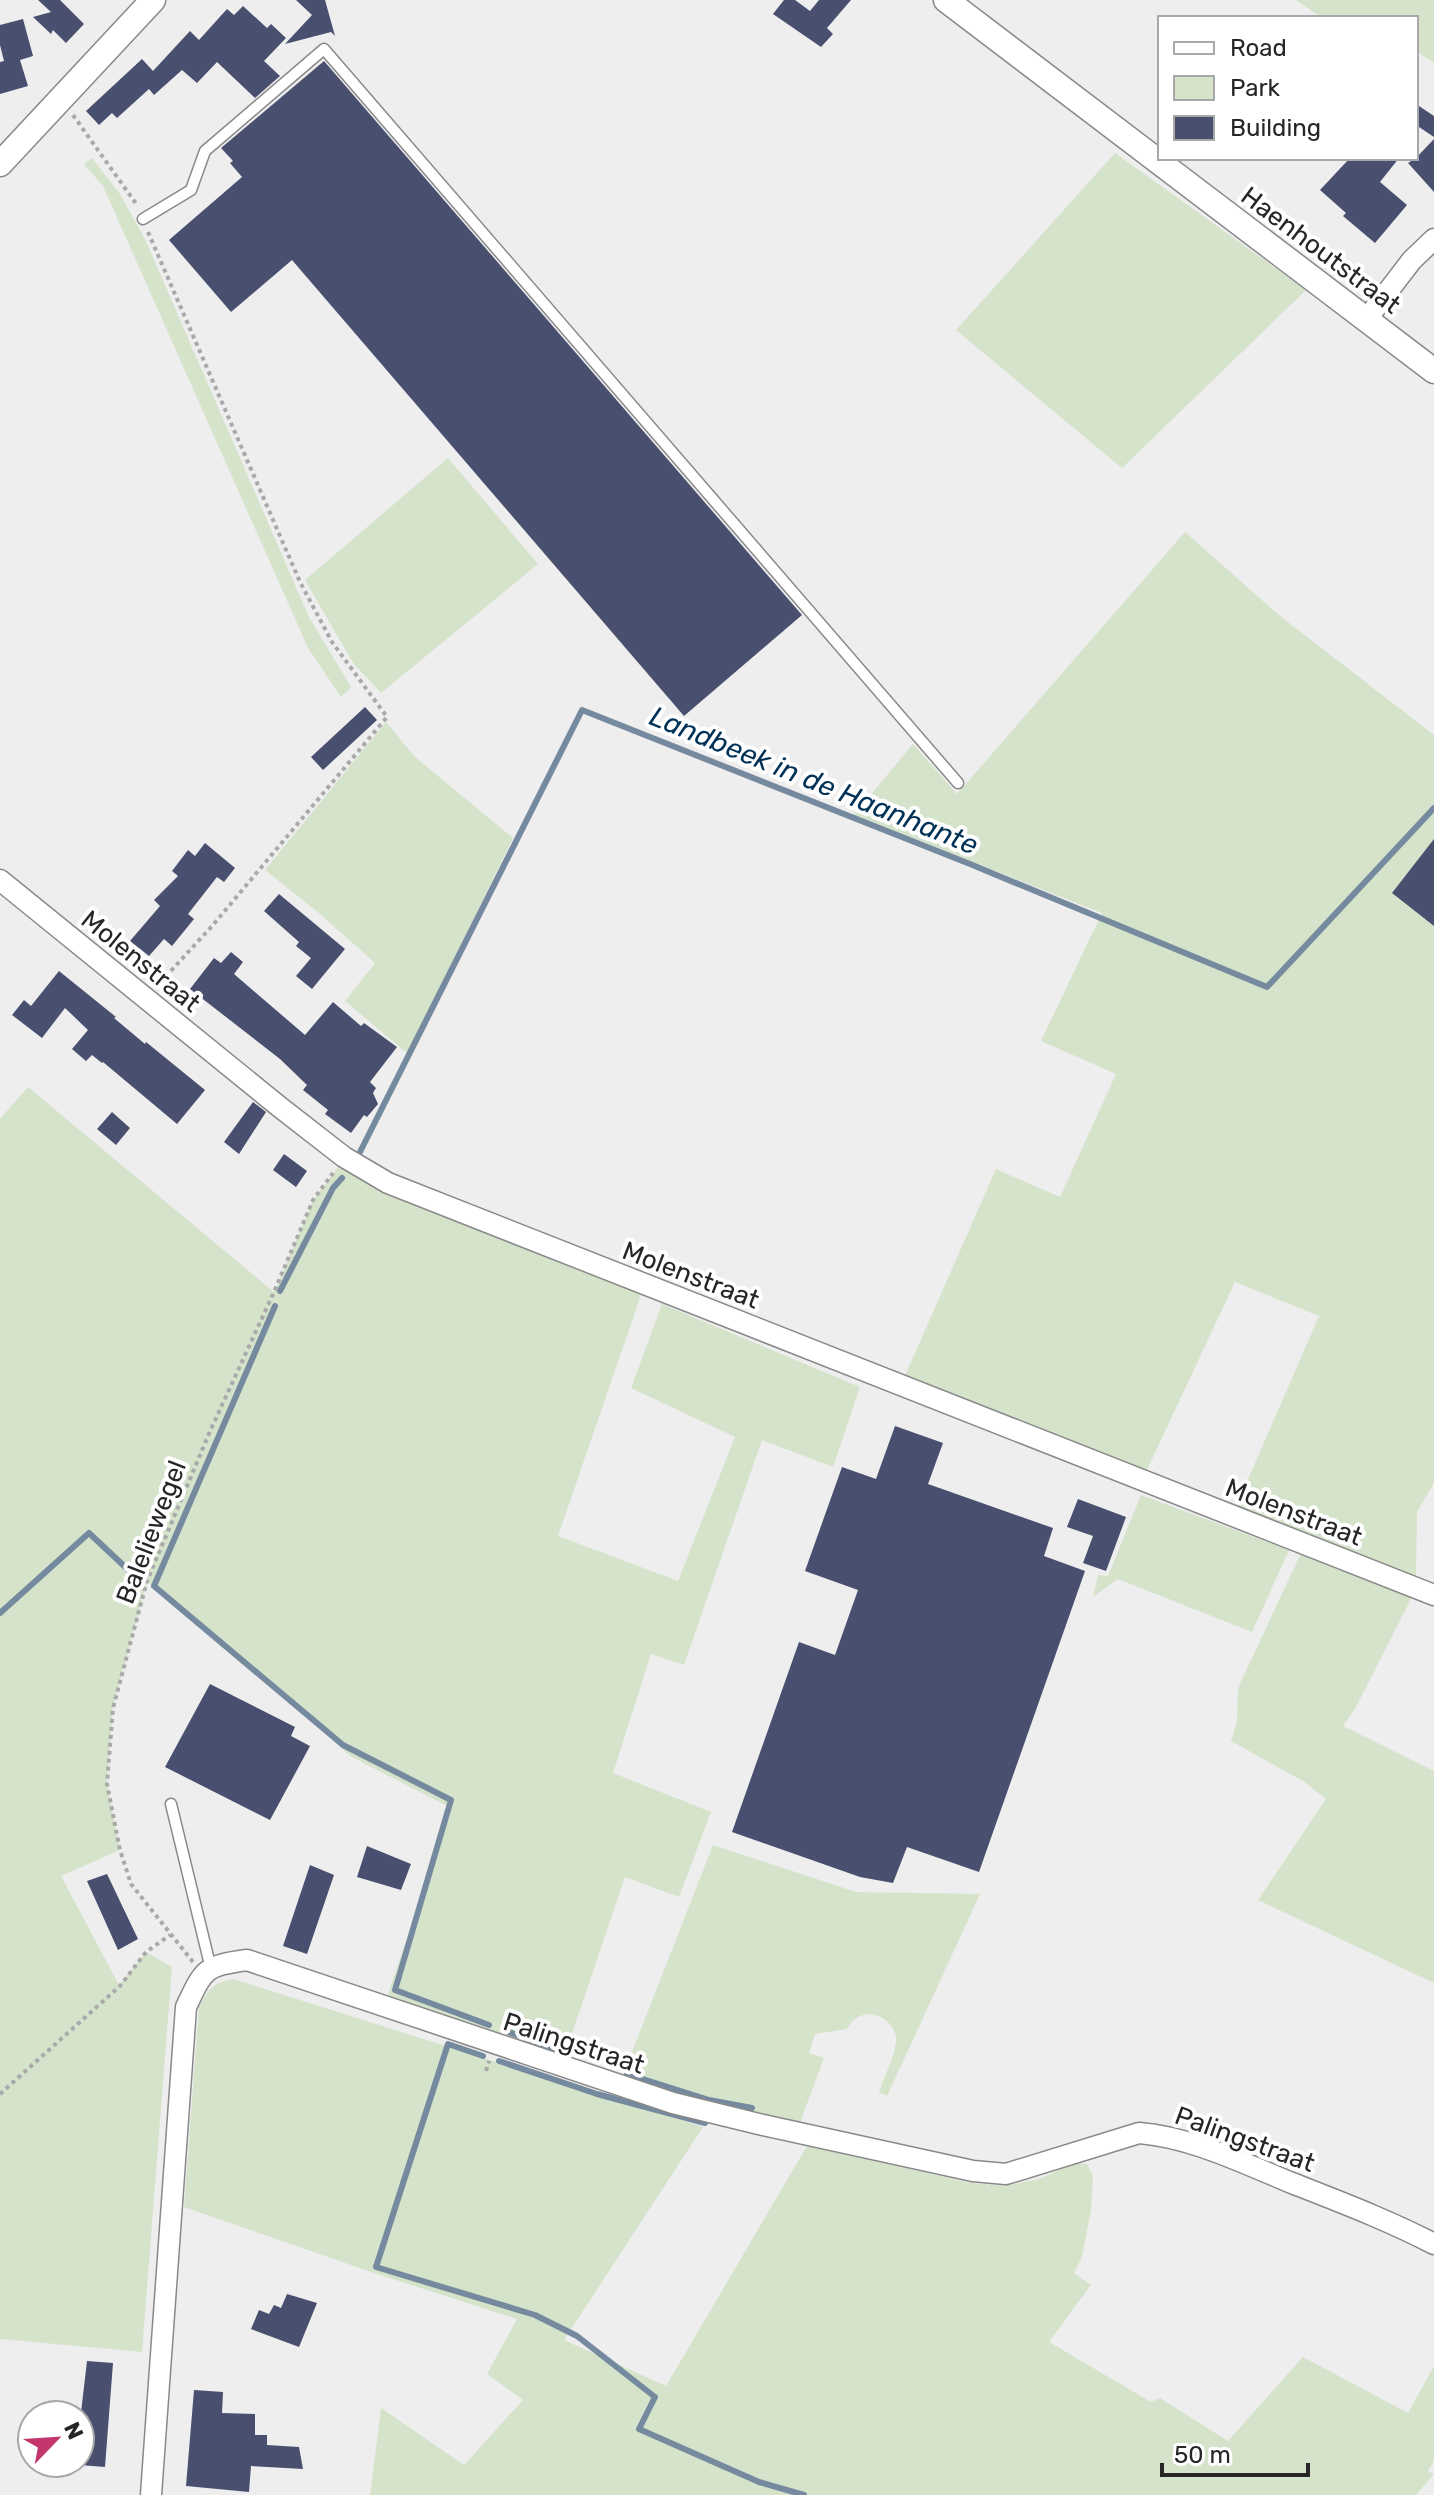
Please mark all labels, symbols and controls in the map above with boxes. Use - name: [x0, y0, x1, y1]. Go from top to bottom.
- legend: [1158, 16, 1418, 160]
- text: Road: [1230, 34, 1287, 62]
- text: Park: [1230, 74, 1281, 102]
- text: Building: [1230, 114, 1321, 142]
- street label: Haenhoutstraat: [1235, 180, 1407, 320]
- water label: Landbeek in de Haanhante: [645, 699, 983, 862]
- street label: Molenstraat: [75, 904, 206, 1019]
- street label: Molenstraat: [618, 1235, 764, 1316]
- street label: Baleliewegel: [110, 1456, 193, 1608]
- street label: Molenstraat: [1221, 1472, 1367, 1553]
- street label: Palingstraat: [499, 2006, 648, 2081]
- street label: Palingstraat: [1171, 2100, 1319, 2179]
- north arrow: [16, 2399, 96, 2479]
- text: N: [58, 2418, 89, 2444]
- scale bar: [1162, 2427, 1308, 2477]
- text: 50 m: [1174, 2441, 1231, 2469]

